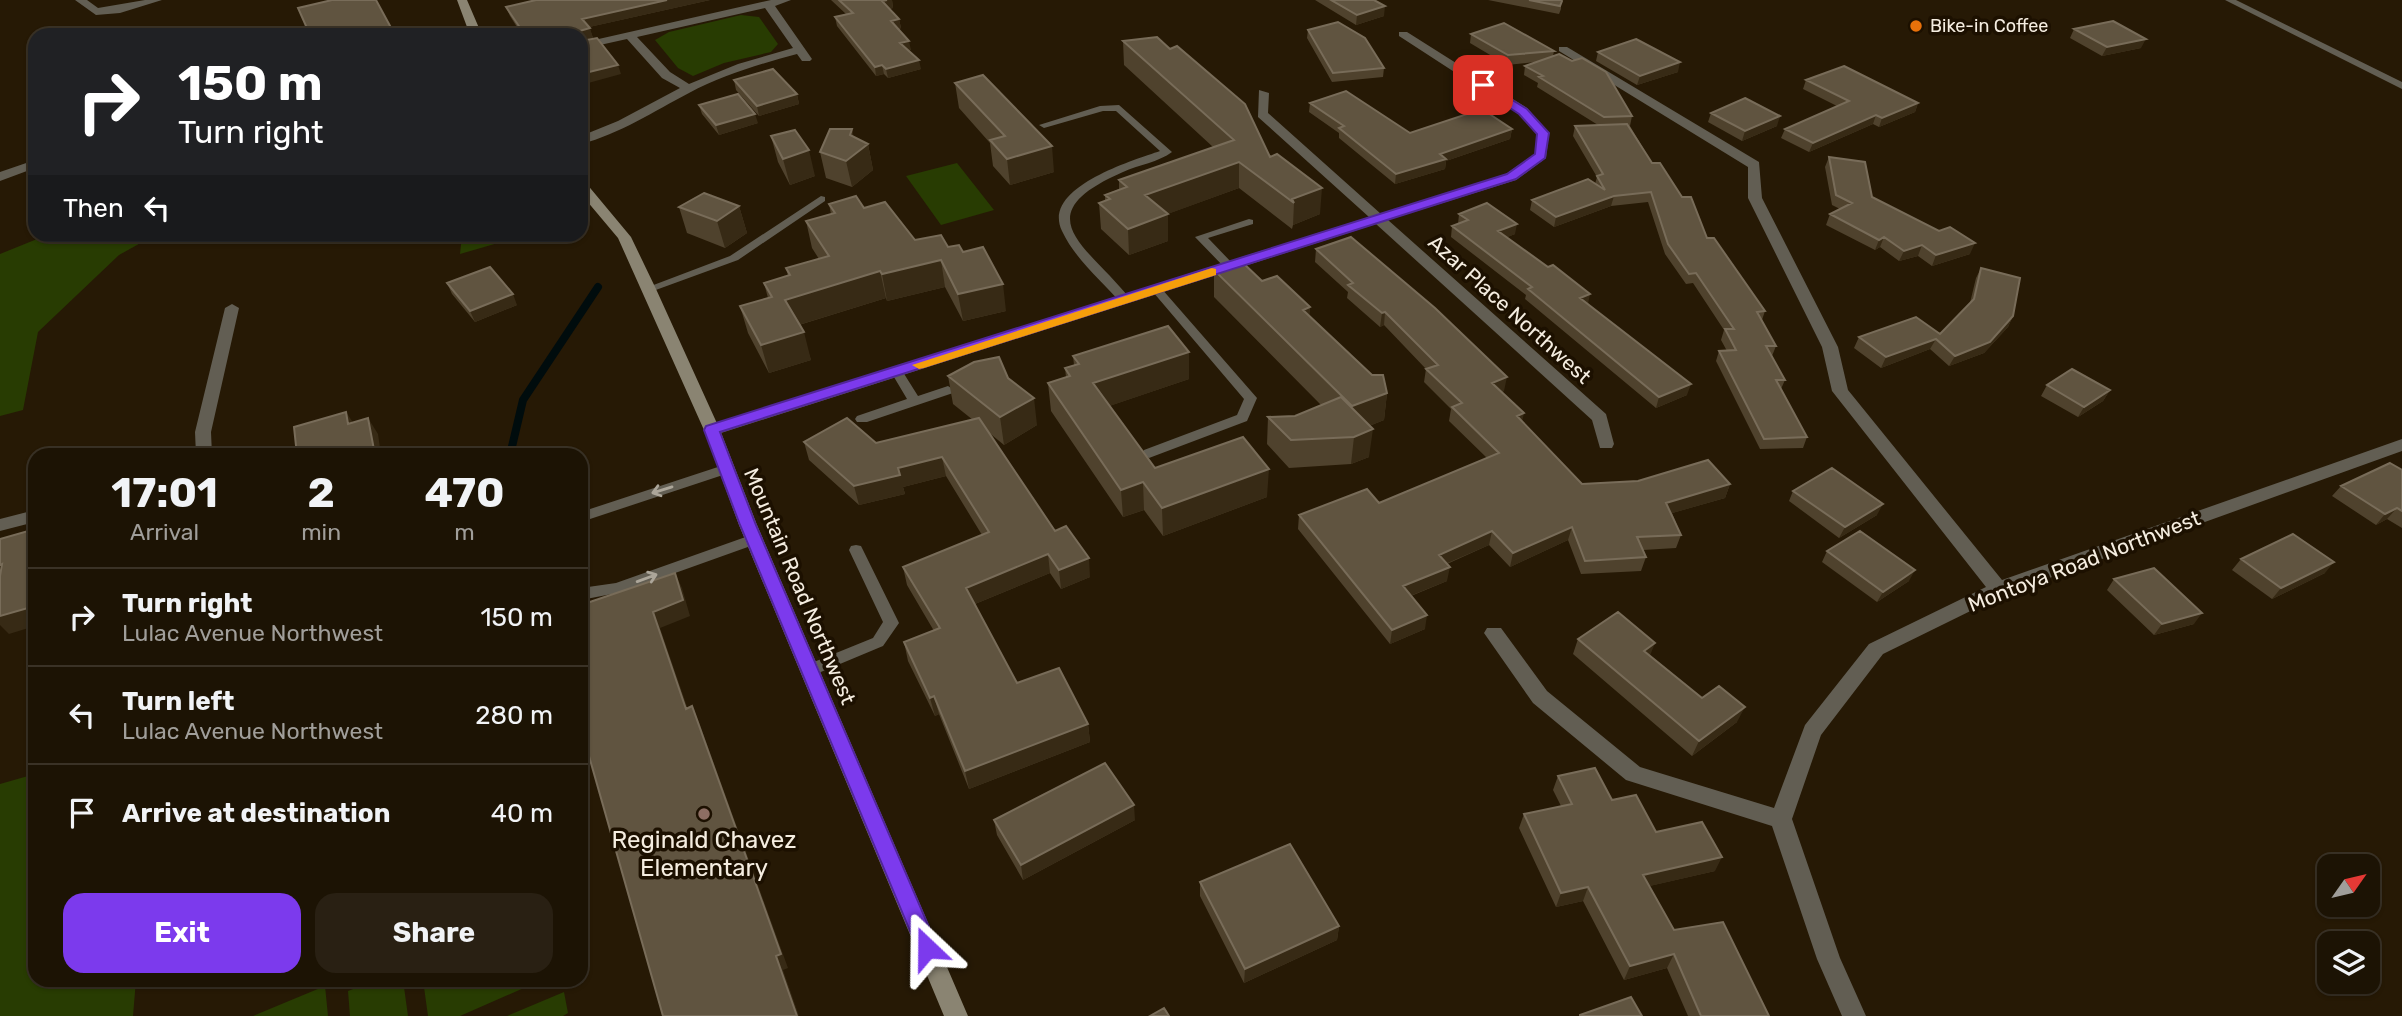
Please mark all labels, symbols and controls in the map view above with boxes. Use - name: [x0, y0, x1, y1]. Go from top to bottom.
- place label: Bike-in Coffee: [1930, 15, 2048, 37]
- marker: Bike-in Coffee: [1908, 18, 1924, 34]
- text: 150 m: [178, 54, 323, 112]
- pin: [1453, 55, 1513, 115]
- icon: right: [63, 56, 154, 147]
- icon: arrive: [1464, 66, 1502, 104]
- text: Turn right: [178, 113, 323, 151]
- icon: left: [138, 189, 176, 227]
- text: Then: [63, 193, 124, 224]
- street label: Azar Place Northwest: [1423, 229, 1597, 389]
- street label: Mountain Road Northwest: [739, 464, 861, 708]
- text: 17:01: [111, 468, 218, 518]
- text: 2: [307, 468, 335, 518]
- text: 470: [424, 468, 505, 518]
- one-way arrow: [651, 484, 673, 497]
- street label: Montoya Road Northwest: [1964, 505, 2204, 617]
- text: Arrival: [130, 518, 199, 546]
- text: min: [301, 518, 341, 546]
- text: m: [454, 518, 475, 546]
- one-way arrow: [636, 571, 658, 584]
- text: Turn right: [122, 588, 252, 619]
- icon: right: [63, 598, 101, 636]
- text: 150 m: [480, 602, 553, 633]
- text: Lulac Avenue Northwest: [122, 619, 383, 647]
- text: Turn left: [122, 686, 234, 717]
- icon: left: [63, 696, 101, 734]
- text: 280 m: [475, 700, 553, 731]
- text: Lulac Avenue Northwest: [122, 717, 383, 745]
- icon: arrive: [63, 794, 101, 832]
- text: Arrive at destination: [122, 798, 390, 829]
- text: 40 m: [491, 798, 553, 829]
- marker: Reginald Chavez Elementary: [696, 806, 712, 822]
- place label: Reginald Chavez Elementary: [611, 826, 797, 882]
- north arrow: [2317, 854, 2380, 917]
- map controls: [2317, 854, 2380, 994]
- button: Exit: [63, 893, 301, 973]
- button: Share: [315, 893, 553, 973]
- position arrow: [890, 911, 964, 985]
- button: layers: [2317, 931, 2380, 994]

